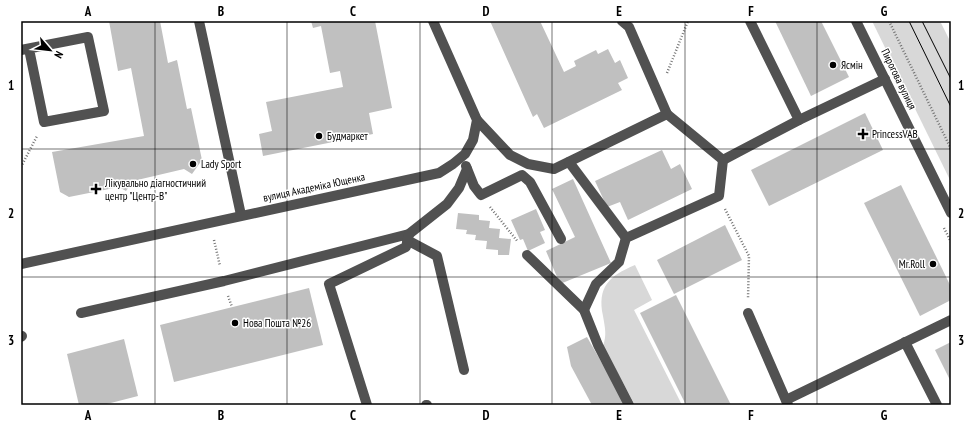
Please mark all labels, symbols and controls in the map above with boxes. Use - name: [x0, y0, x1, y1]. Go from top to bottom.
- text: A: [84, 3, 92, 20]
- text: B: [218, 3, 224, 20]
- text: C: [350, 3, 356, 20]
- text: D: [483, 3, 490, 20]
- text: E: [616, 3, 622, 20]
- text: F: [748, 3, 754, 20]
- text: G: [881, 3, 888, 20]
- north arrow: [30, 30, 70, 70]
- street label: Пирогова вулиця: [878, 46, 920, 112]
- text: N: [51, 49, 66, 61]
- place label: Ясмін: [841, 58, 863, 72]
- marker: Ясмін: [828, 60, 838, 70]
- text: 1: [8, 77, 14, 94]
- text: 1: [958, 77, 964, 94]
- place label: PrincessVAB: [872, 127, 918, 141]
- marker: PrincessVAB: [857, 128, 869, 140]
- place label: Будмаркет: [327, 129, 368, 143]
- marker: Будмаркет: [314, 131, 324, 141]
- place label: Lady Sport: [201, 157, 241, 171]
- marker: Lady Sport: [188, 159, 198, 169]
- street label: вулиця Академіка Ющенка: [262, 169, 366, 205]
- place label: Лікувально діагностичний центр "Центр-В": [104, 176, 206, 203]
- marker: Лікувально діагностичний центр "Центр-В": [90, 183, 102, 195]
- text: 2: [8, 205, 14, 222]
- text: 2: [958, 205, 964, 222]
- place label: Mr.Roll: [899, 257, 925, 271]
- marker: Mr.Roll: [928, 259, 938, 269]
- place label: Нова Пошта №26: [243, 316, 311, 330]
- marker: Нова Пошта №26: [230, 318, 240, 328]
- text: 3: [8, 332, 14, 349]
- text: 3: [958, 332, 964, 349]
- text: A: [84, 407, 92, 424]
- text: B: [218, 407, 224, 424]
- text: C: [350, 407, 356, 424]
- text: D: [483, 407, 490, 424]
- text: E: [616, 407, 622, 424]
- text: F: [748, 407, 754, 424]
- text: G: [881, 407, 888, 424]

